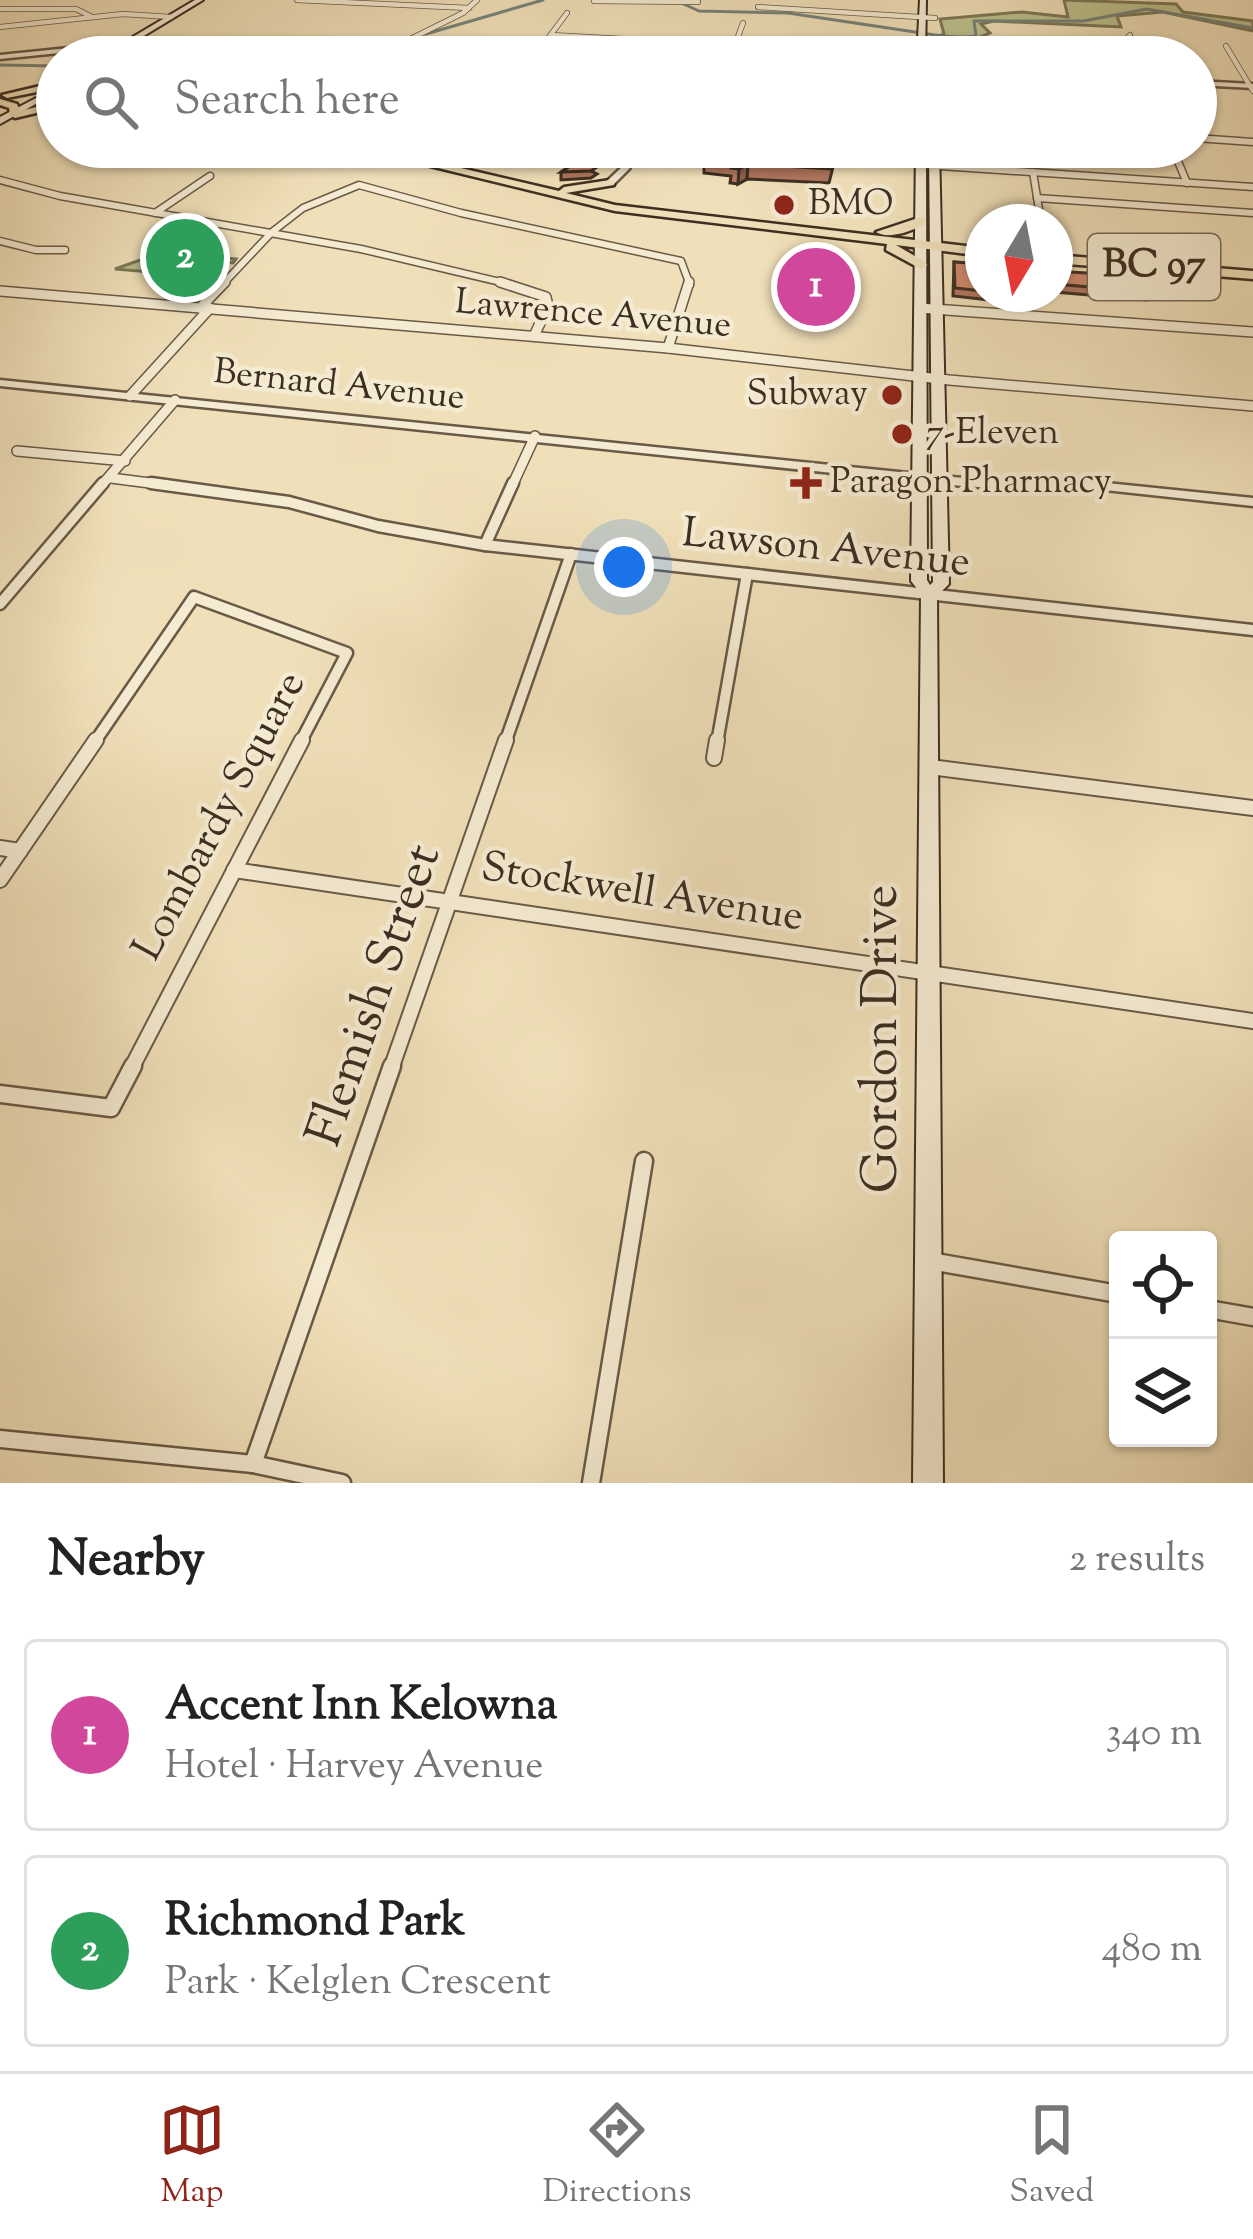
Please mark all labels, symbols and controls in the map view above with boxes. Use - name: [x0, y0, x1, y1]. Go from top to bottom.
- search box: [36, 36, 1217, 168]
- icon: search: [78, 69, 144, 135]
- text: Search here: [174, 70, 400, 135]
- place label: BMO: [808, 179, 893, 231]
- marker: BMO: [771, 192, 797, 218]
- north arrow: [965, 204, 1073, 312]
- pin: 2: [146, 213, 224, 303]
- road number: BC 97: [1088, 234, 1220, 300]
- pin: 1: [777, 242, 855, 332]
- street label: Lawrence Avenue: [453, 277, 733, 353]
- street label: Bernard Avenue: [211, 347, 467, 425]
- place label: Subway: [747, 369, 868, 421]
- marker: Subway: [879, 382, 905, 408]
- place label: 7-Eleven: [926, 408, 1059, 460]
- marker: 7-Eleven: [889, 421, 915, 447]
- place label: Paragon Pharmacy: [830, 457, 1112, 509]
- marker: Paragon Pharmacy: [793, 470, 819, 496]
- street label: Lawson Avenue: [679, 505, 973, 595]
- your location: [594, 537, 654, 597]
- street label: Lombardy Square: [119, 662, 323, 972]
- street label: Flemish Street: [290, 835, 462, 1157]
- street label: Stockwell Avenue: [477, 839, 807, 949]
- street label: Gordon Drive: [847, 885, 920, 1193]
- map controls: [1109, 1231, 1217, 1447]
- button: locate: [1109, 1231, 1217, 1339]
- button: layers: [1109, 1339, 1217, 1447]
- text: Nearby: [48, 1525, 205, 1598]
- text: 2 results: [1069, 1533, 1205, 1589]
- text: Accent Inn Kelowna: [165, 1675, 557, 1740]
- text: 1: [83, 1707, 97, 1763]
- text: 340 m: [1106, 1707, 1202, 1763]
- text: Hotel · Harvey Avenue: [165, 1740, 543, 1796]
- text: Richmond Park: [165, 1891, 465, 1956]
- text: 2: [81, 1923, 99, 1979]
- text: 480 m: [1102, 1923, 1202, 1979]
- text: Park · Kelglen Crescent: [165, 1956, 551, 2012]
- tab: Map: [159, 2097, 225, 2217]
- tab: Directions: [543, 2097, 692, 2217]
- tab: Saved: [1009, 2097, 1094, 2217]

